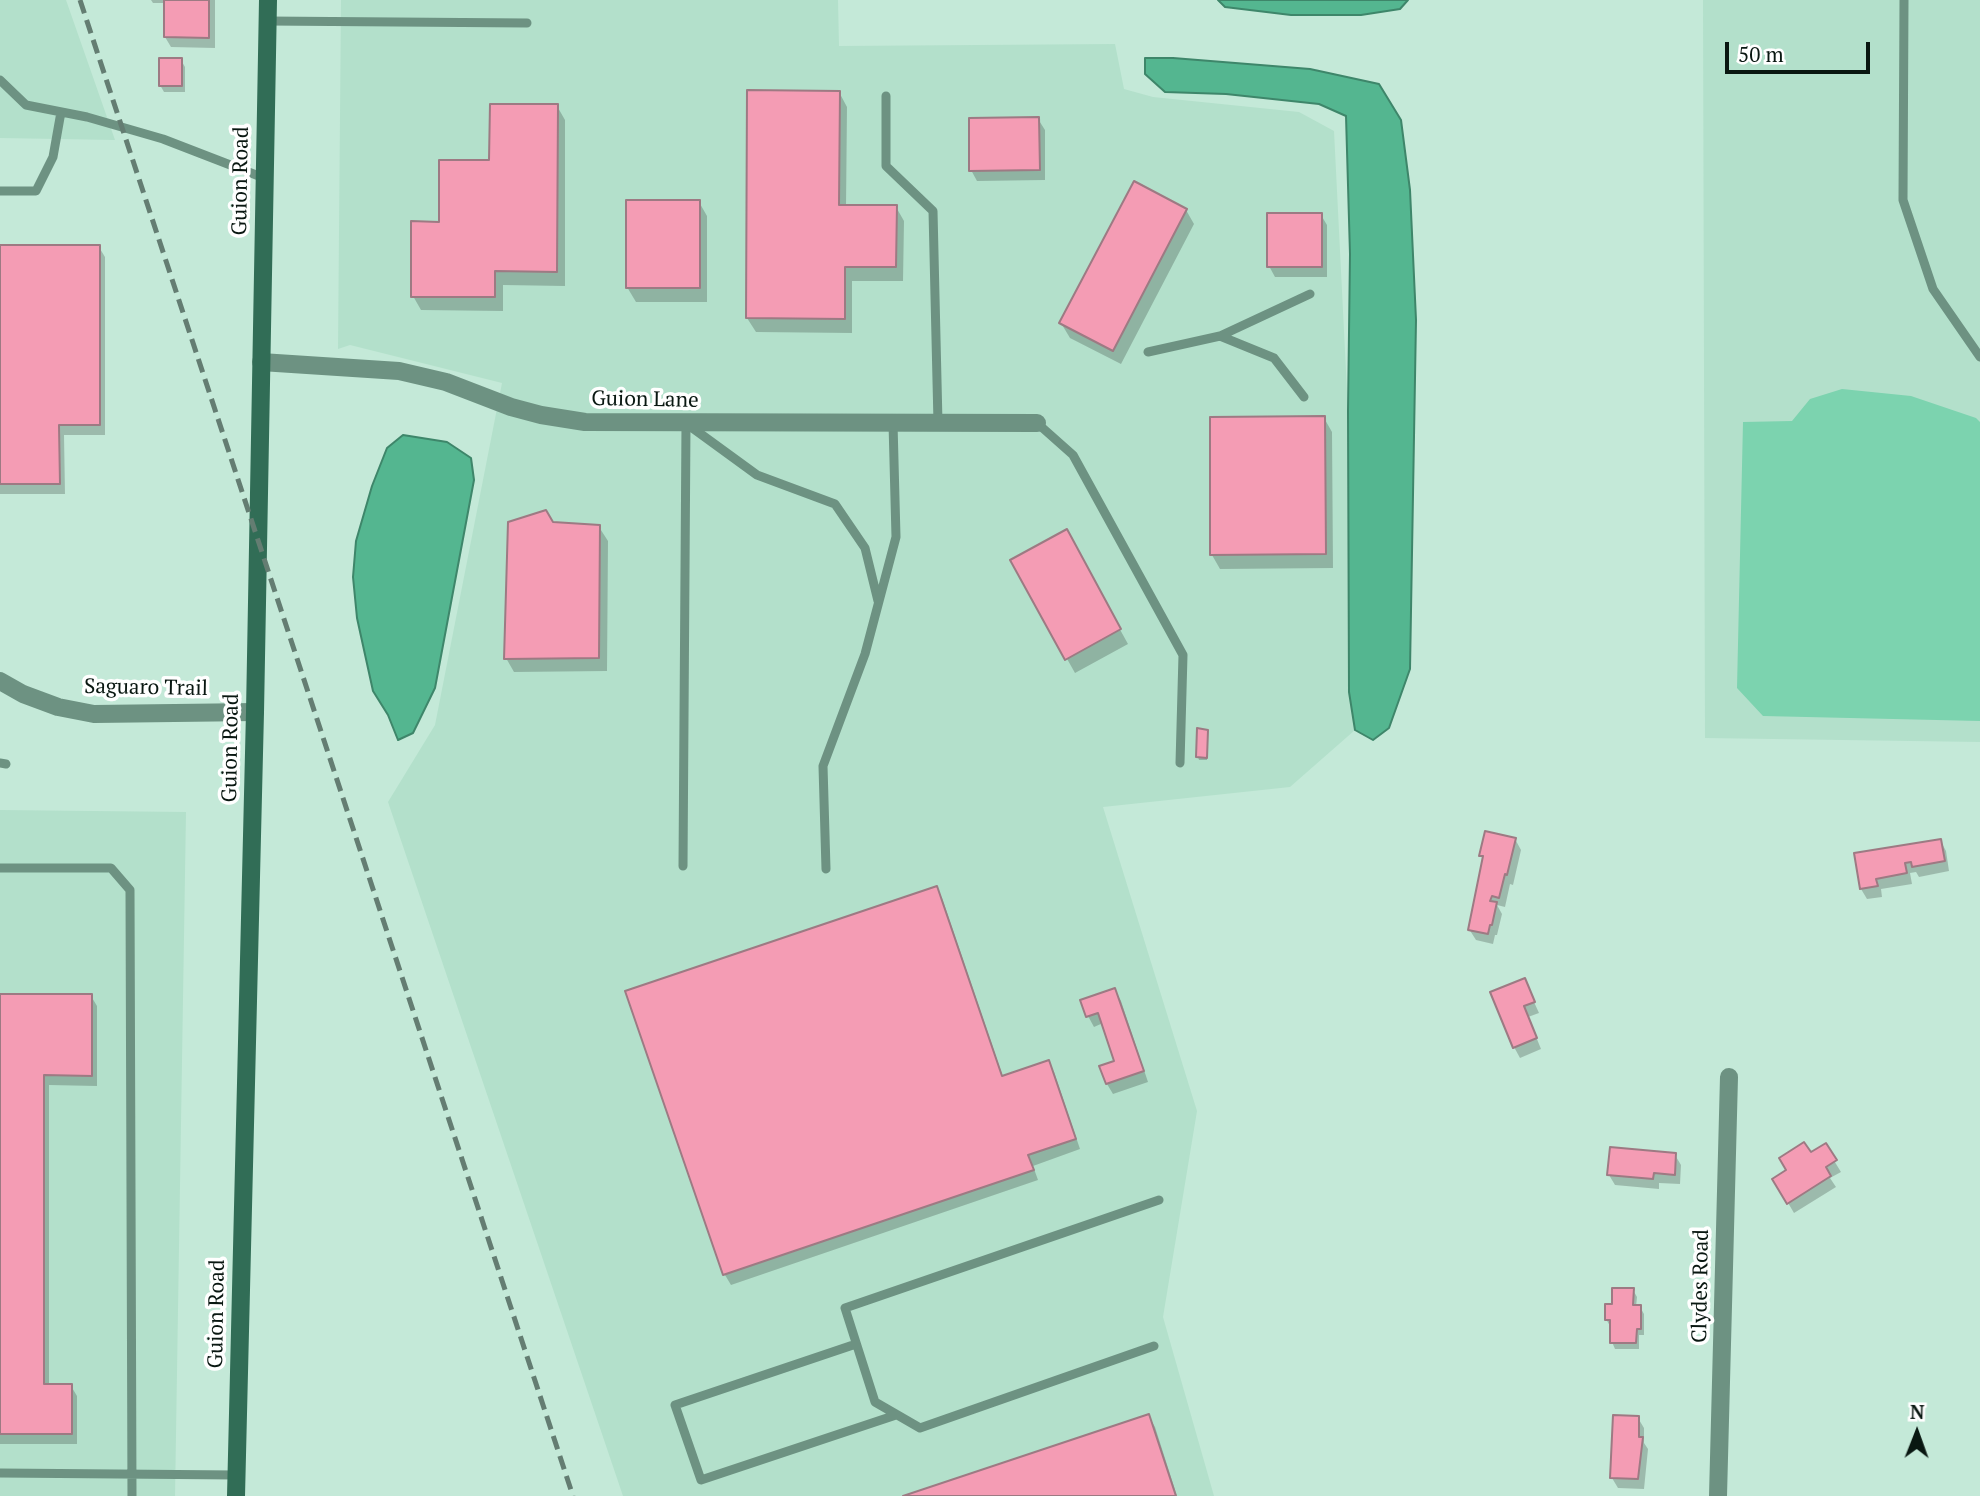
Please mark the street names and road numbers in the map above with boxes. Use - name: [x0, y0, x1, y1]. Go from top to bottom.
- street label: Guion Road: [227, 126, 255, 236]
- street label: Guion Lane: [591, 386, 699, 414]
- street label: Saguaro Trail: [84, 674, 208, 702]
- street label: Guion Road: [217, 693, 245, 803]
- street label: Clydes Road: [1687, 1229, 1715, 1343]
- street label: Guion Road: [203, 1259, 231, 1369]

